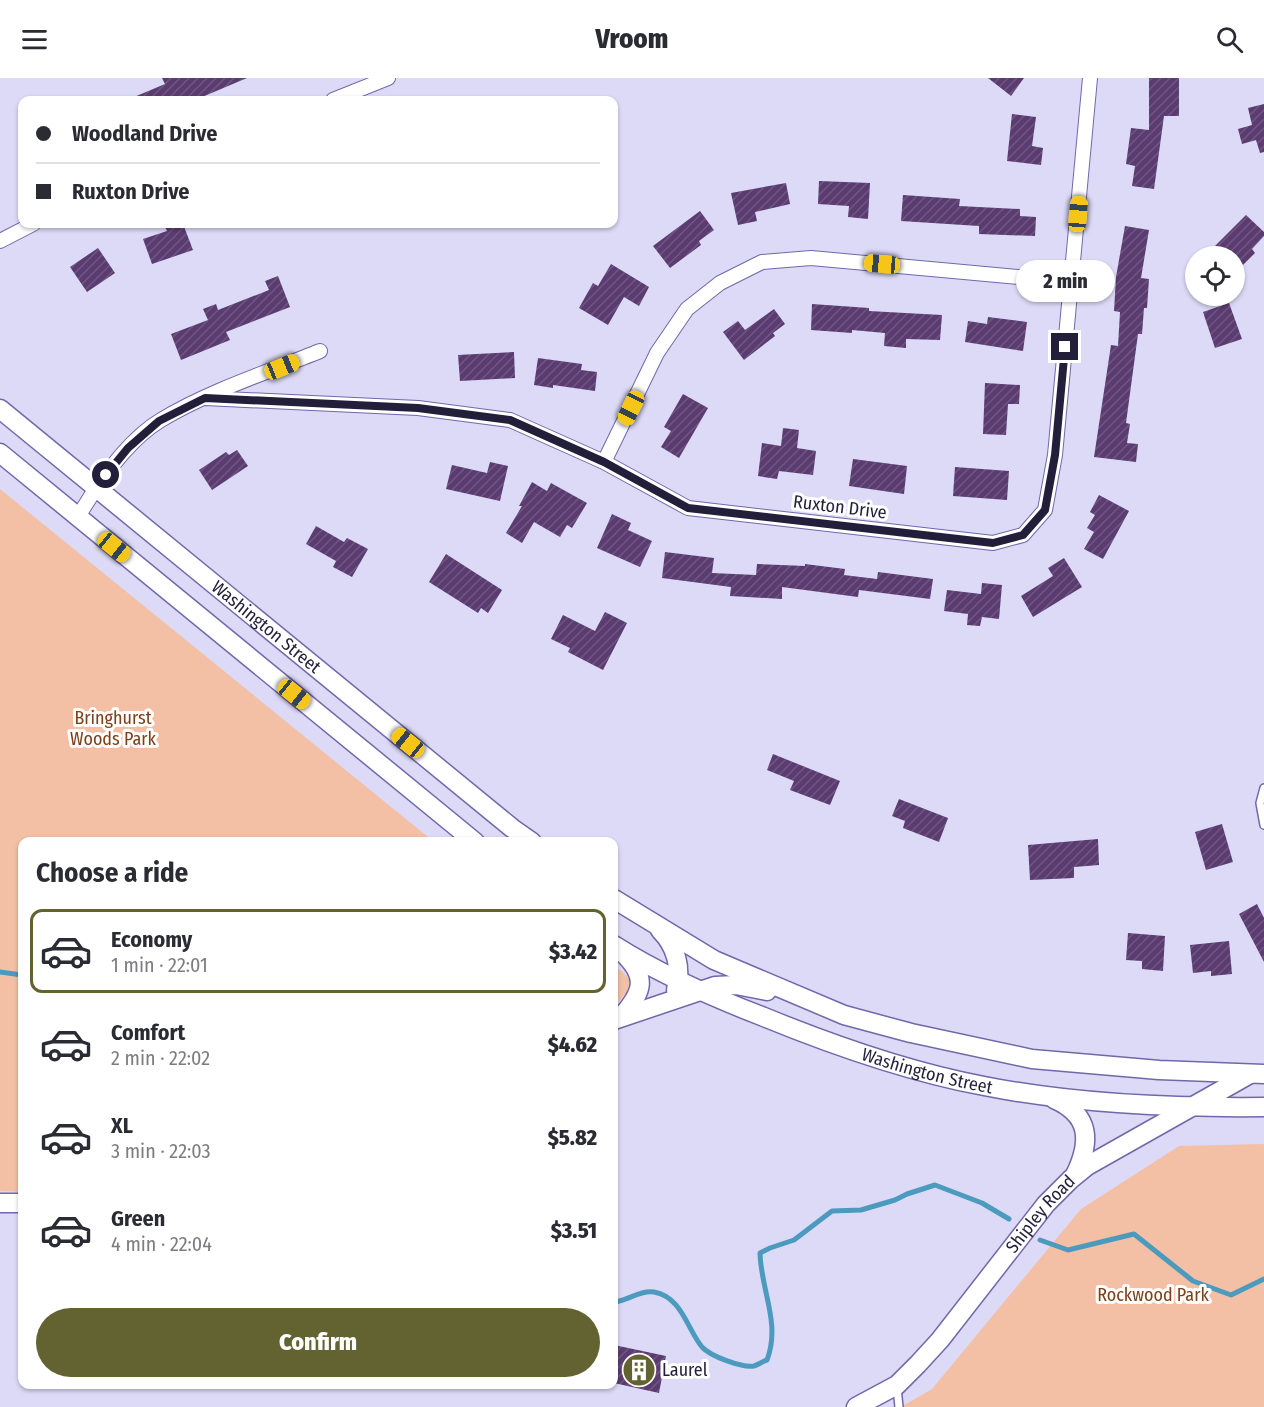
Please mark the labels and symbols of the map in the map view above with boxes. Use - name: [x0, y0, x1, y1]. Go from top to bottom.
- car: [1067, 195, 1089, 233]
- car: [863, 253, 901, 275]
- callout: 2 min: [1016, 260, 1114, 302]
- route end: [1051, 333, 1078, 360]
- car: [262, 352, 302, 382]
- car: [615, 388, 647, 428]
- route start: [92, 461, 119, 488]
- street label: Ruxton Drive: [792, 490, 888, 524]
- car: [94, 529, 134, 565]
- street label: Washington Street: [207, 576, 325, 678]
- car: [274, 676, 314, 712]
- park label: Bringhurst Woods Park: [70, 707, 156, 750]
- car: [388, 725, 428, 761]
- street label: Washington Street: [859, 1043, 995, 1098]
- street label: Shipley Road: [1001, 1170, 1080, 1257]
- park label: Rockwood Park: [1097, 1284, 1209, 1306]
- building icon: Laurel: [621, 1352, 657, 1388]
- place label: Laurel: [662, 1359, 708, 1381]

